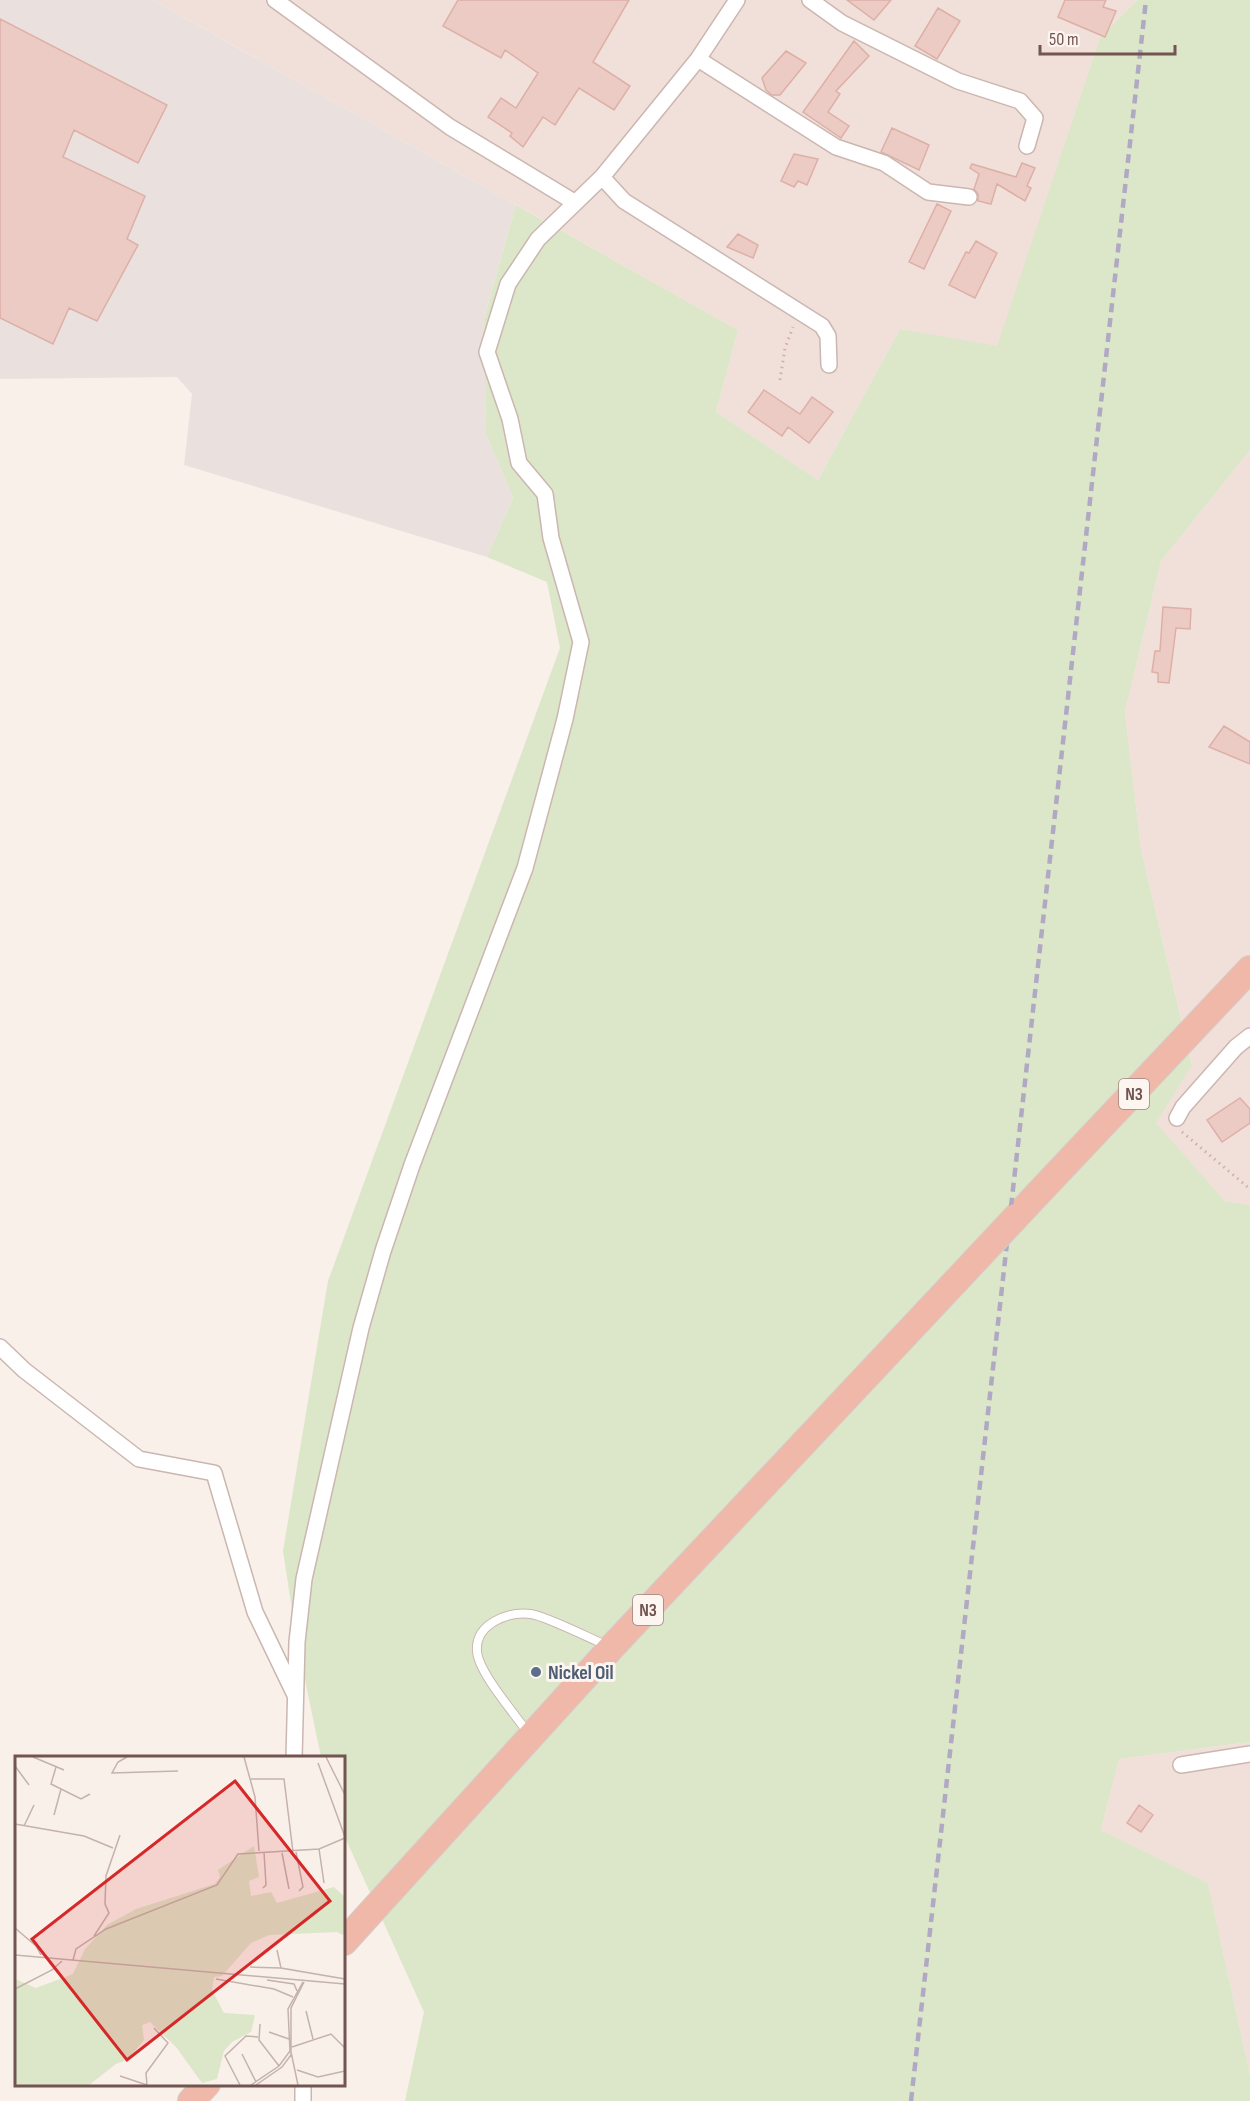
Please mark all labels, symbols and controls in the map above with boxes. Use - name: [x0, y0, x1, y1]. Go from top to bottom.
- scale bar: [1040, 18, 1175, 56]
- text: 50 m: [1049, 29, 1079, 50]
- road number: N3: [1119, 1079, 1149, 1109]
- road number: N3: [633, 1595, 663, 1625]
- place label: Nickel Oil: [548, 1661, 614, 1685]
- marker: Nickel Oil: [529, 1665, 543, 1679]
- inset map: [15, 1756, 345, 2086]

